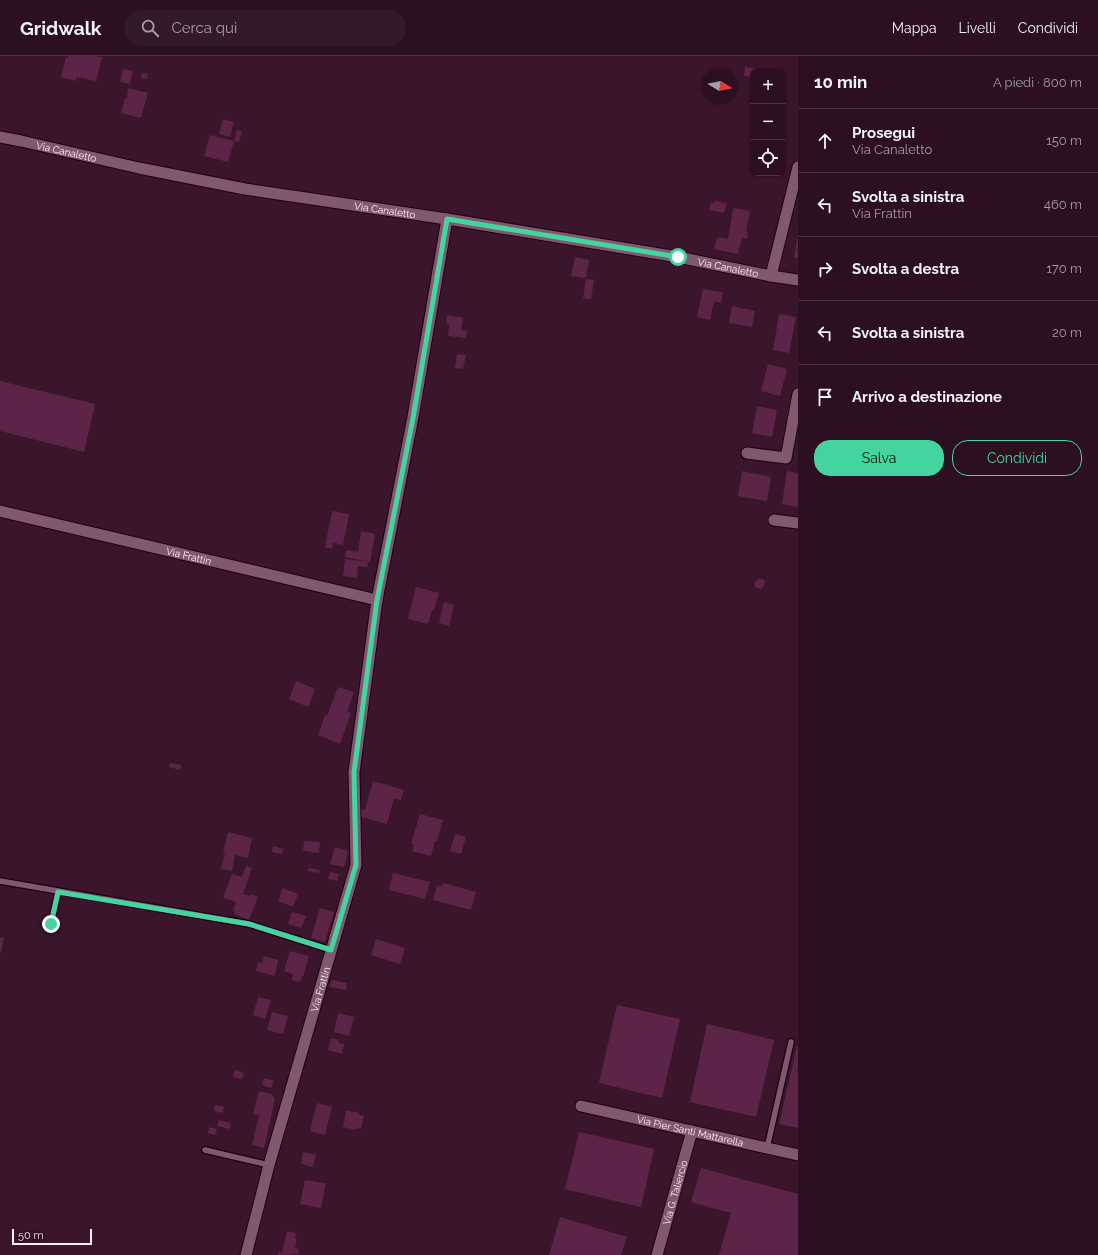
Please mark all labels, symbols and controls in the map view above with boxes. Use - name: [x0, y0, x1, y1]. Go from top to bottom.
- search box: [125, 10, 405, 46]
- text: Gridwalk: [20, 17, 101, 39]
- icon: search: [139, 17, 161, 39]
- text: Cerca qui: [171, 19, 237, 37]
- text: Mappa: [892, 20, 937, 36]
- text: Livelli: [959, 20, 996, 36]
- text: Condividi: [1018, 20, 1078, 36]
- north arrow: [702, 68, 738, 104]
- map controls: [750, 68, 786, 176]
- button: +: [750, 68, 786, 104]
- text: 10 min: [814, 72, 867, 92]
- text: A piedi · 800 m: [993, 75, 1082, 90]
- button: −: [750, 104, 786, 140]
- text: Prosegui: [852, 124, 915, 142]
- icon: ahead: [814, 130, 836, 152]
- text: 150 m: [1046, 133, 1082, 148]
- street label: Via Canaletto: [35, 139, 98, 164]
- button: locate: [750, 140, 786, 176]
- text: Via Canaletto: [852, 142, 932, 157]
- text: Svolta a sinistra: [852, 188, 964, 206]
- icon: left: [814, 194, 836, 216]
- text: 460 m: [1044, 197, 1082, 212]
- street label: Via Canaletto: [354, 200, 416, 220]
- text: Via Frattin: [852, 206, 912, 221]
- route start: [669, 248, 687, 266]
- street label: Via Canaletto: [697, 256, 760, 279]
- icon: right: [814, 258, 836, 280]
- text: Svolta a destra: [852, 260, 959, 278]
- text: 170 m: [1046, 261, 1082, 276]
- icon: left: [814, 322, 836, 344]
- text: Svolta a sinistra: [852, 324, 964, 342]
- text: 20 m: [1052, 325, 1082, 340]
- icon: arrive: [814, 386, 836, 408]
- text: Arrivo a destinazione: [852, 388, 1002, 406]
- button: Salva: [814, 440, 944, 476]
- button: Condividi: [952, 440, 1082, 476]
- street label: Via Frattin: [165, 545, 213, 566]
- route end: [42, 915, 60, 933]
- street label: Via Frattin: [308, 965, 332, 1013]
- street label: Via Pier Santi Mattarella: [636, 1113, 745, 1148]
- street label: Via G. Taliercio: [660, 1159, 689, 1226]
- scale bar: [12, 1227, 92, 1246]
- text: 50 m: [18, 1229, 44, 1242]

